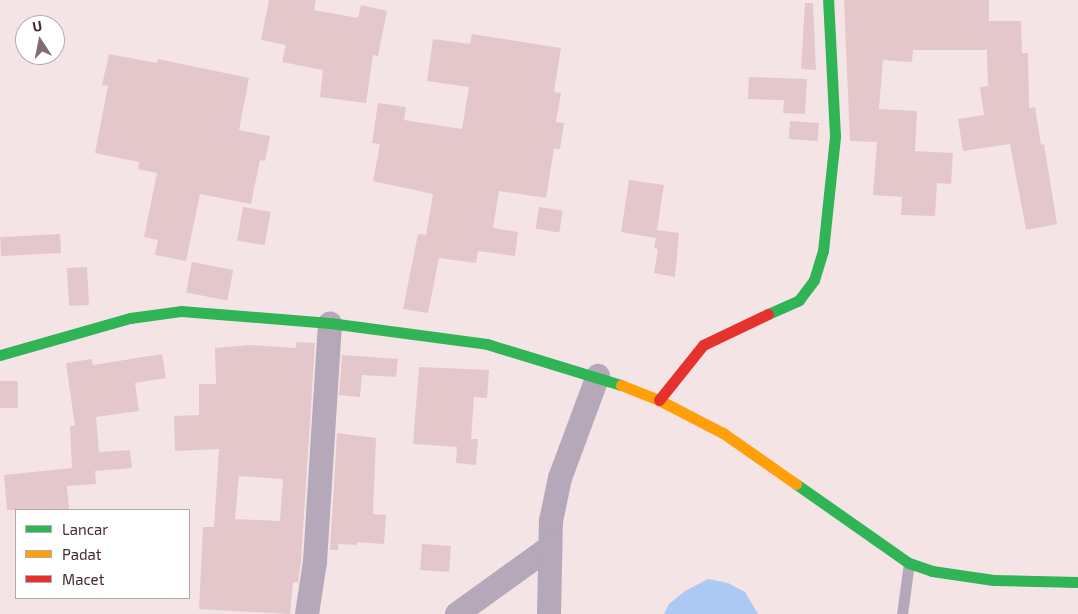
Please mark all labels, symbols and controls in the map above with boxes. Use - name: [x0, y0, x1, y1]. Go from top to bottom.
- north arrow: [15, 15, 65, 65]
- text: U: [31, 17, 44, 35]
- legend: [15, 509, 190, 599]
- text: Lancar: [62, 520, 108, 538]
- text: Padat: [62, 545, 102, 563]
- text: Macet: [62, 570, 104, 588]

